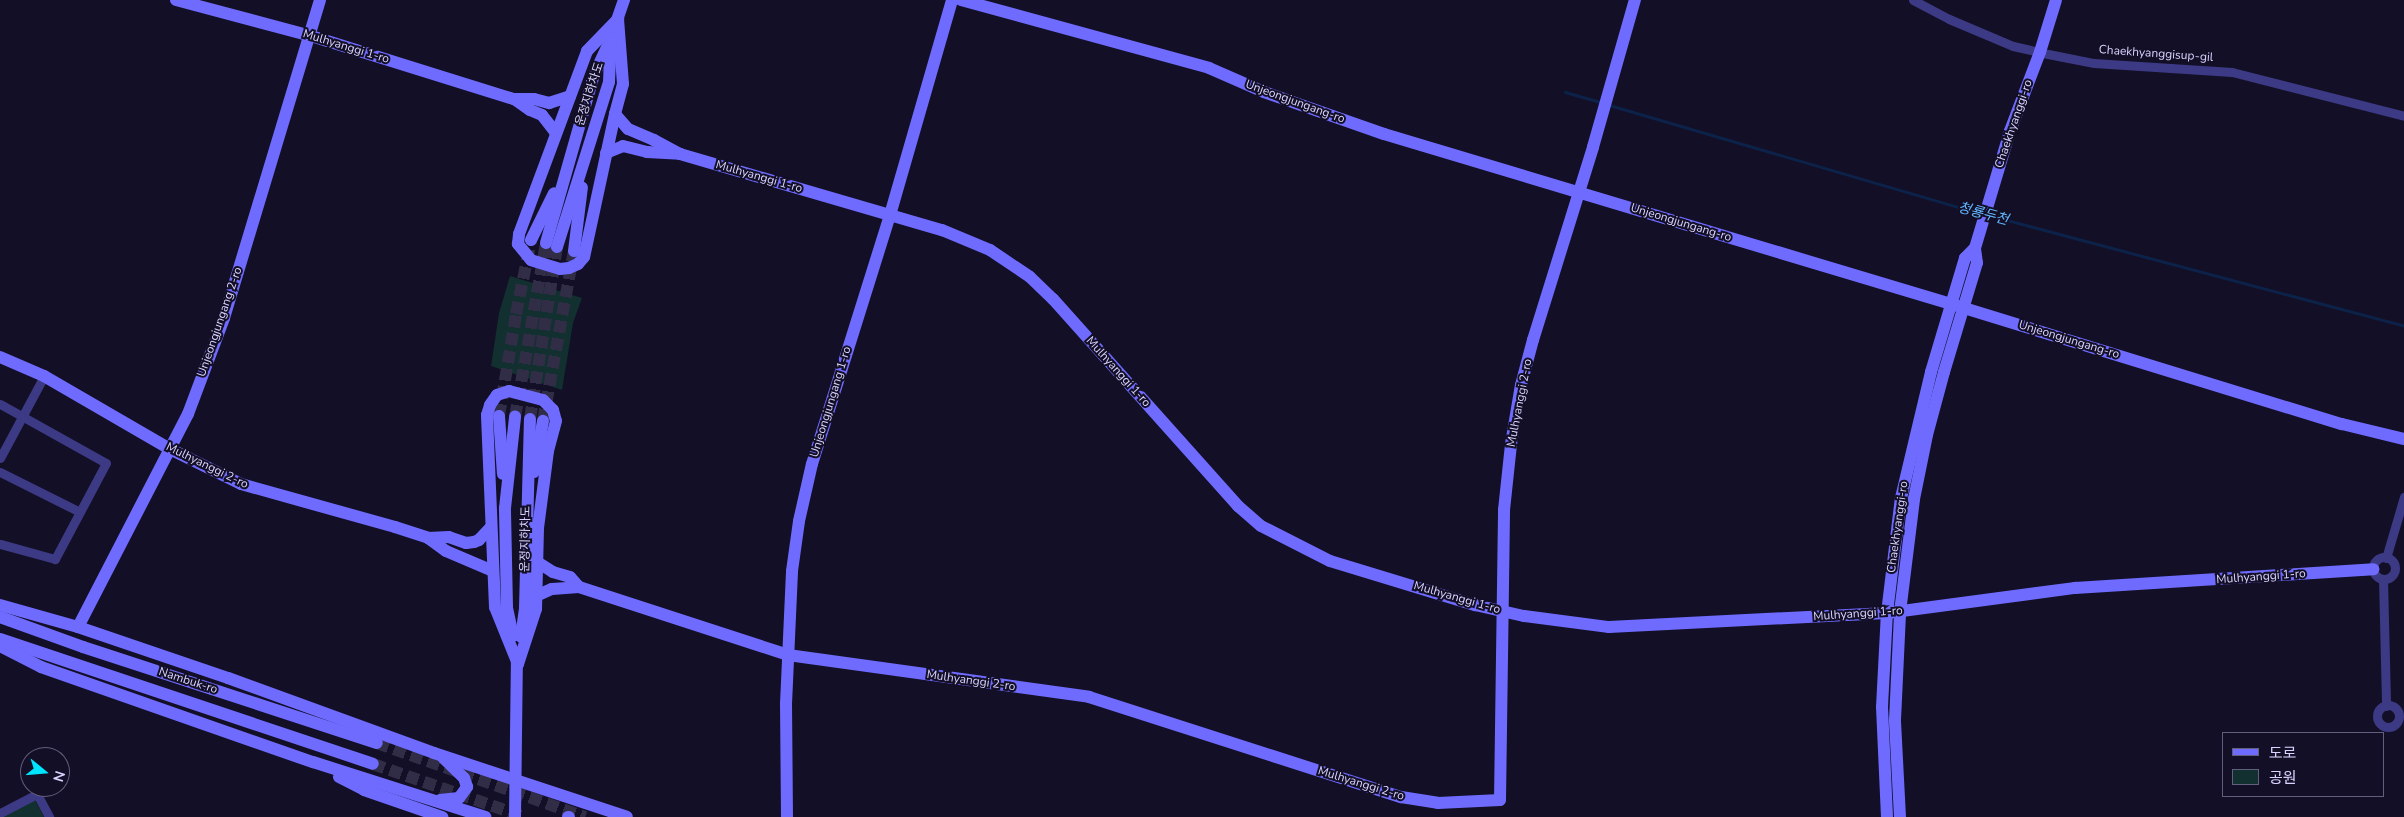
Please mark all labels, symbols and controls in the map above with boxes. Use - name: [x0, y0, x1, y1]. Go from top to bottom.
- street label: Mulhyanggi 1-ro: [301, 27, 391, 67]
- street label: Chaekhyanggisup-gil: [2098, 43, 2214, 65]
- street label: 운정지하차도: [573, 60, 607, 128]
- street label: Unjeongjungang-ro: [1243, 77, 1347, 127]
- street label: Chaekhyanggi-ro: [1992, 78, 2036, 170]
- street label: Mulhyanggi 1-ro: [714, 158, 804, 196]
- water label: 청룡두천: [1956, 199, 2010, 229]
- street label: Unjeongjungang-ro: [1629, 201, 1733, 245]
- street label: Unjeongjungang 2-ro: [194, 265, 246, 379]
- street label: Unjeongjungang-ro: [2017, 318, 2121, 362]
- street label: Mulhyanggi 1-ro: [1083, 334, 1153, 410]
- street label: Unjeongjungang 1-ro: [807, 345, 855, 459]
- street label: Mulhyanggi 2-ro: [1504, 358, 1536, 448]
- street label: Mulhyanggi 2-ro: [164, 440, 250, 492]
- street label: Chaekhyanggi-ro: [1884, 480, 1912, 574]
- street label: 운정지하차도: [518, 506, 534, 572]
- street label: Mulhyanggi 1-ro: [2216, 567, 2306, 587]
- street label: Mulhyanggi 1-ro: [1412, 579, 1502, 617]
- street label: Mulhyanggi 1-ro: [1813, 604, 1903, 624]
- street label: Nambuk-ro: [157, 665, 219, 697]
- street label: Mulhyanggi 2-ro: [926, 668, 1016, 694]
- legend: [2222, 732, 2384, 797]
- text: 도로: [2269, 743, 2297, 763]
- north arrow: [20, 747, 70, 797]
- street label: Mulhyanggi 2-ro: [1316, 764, 1406, 804]
- text: N: [48, 768, 69, 784]
- text: 공원: [2269, 768, 2297, 788]

